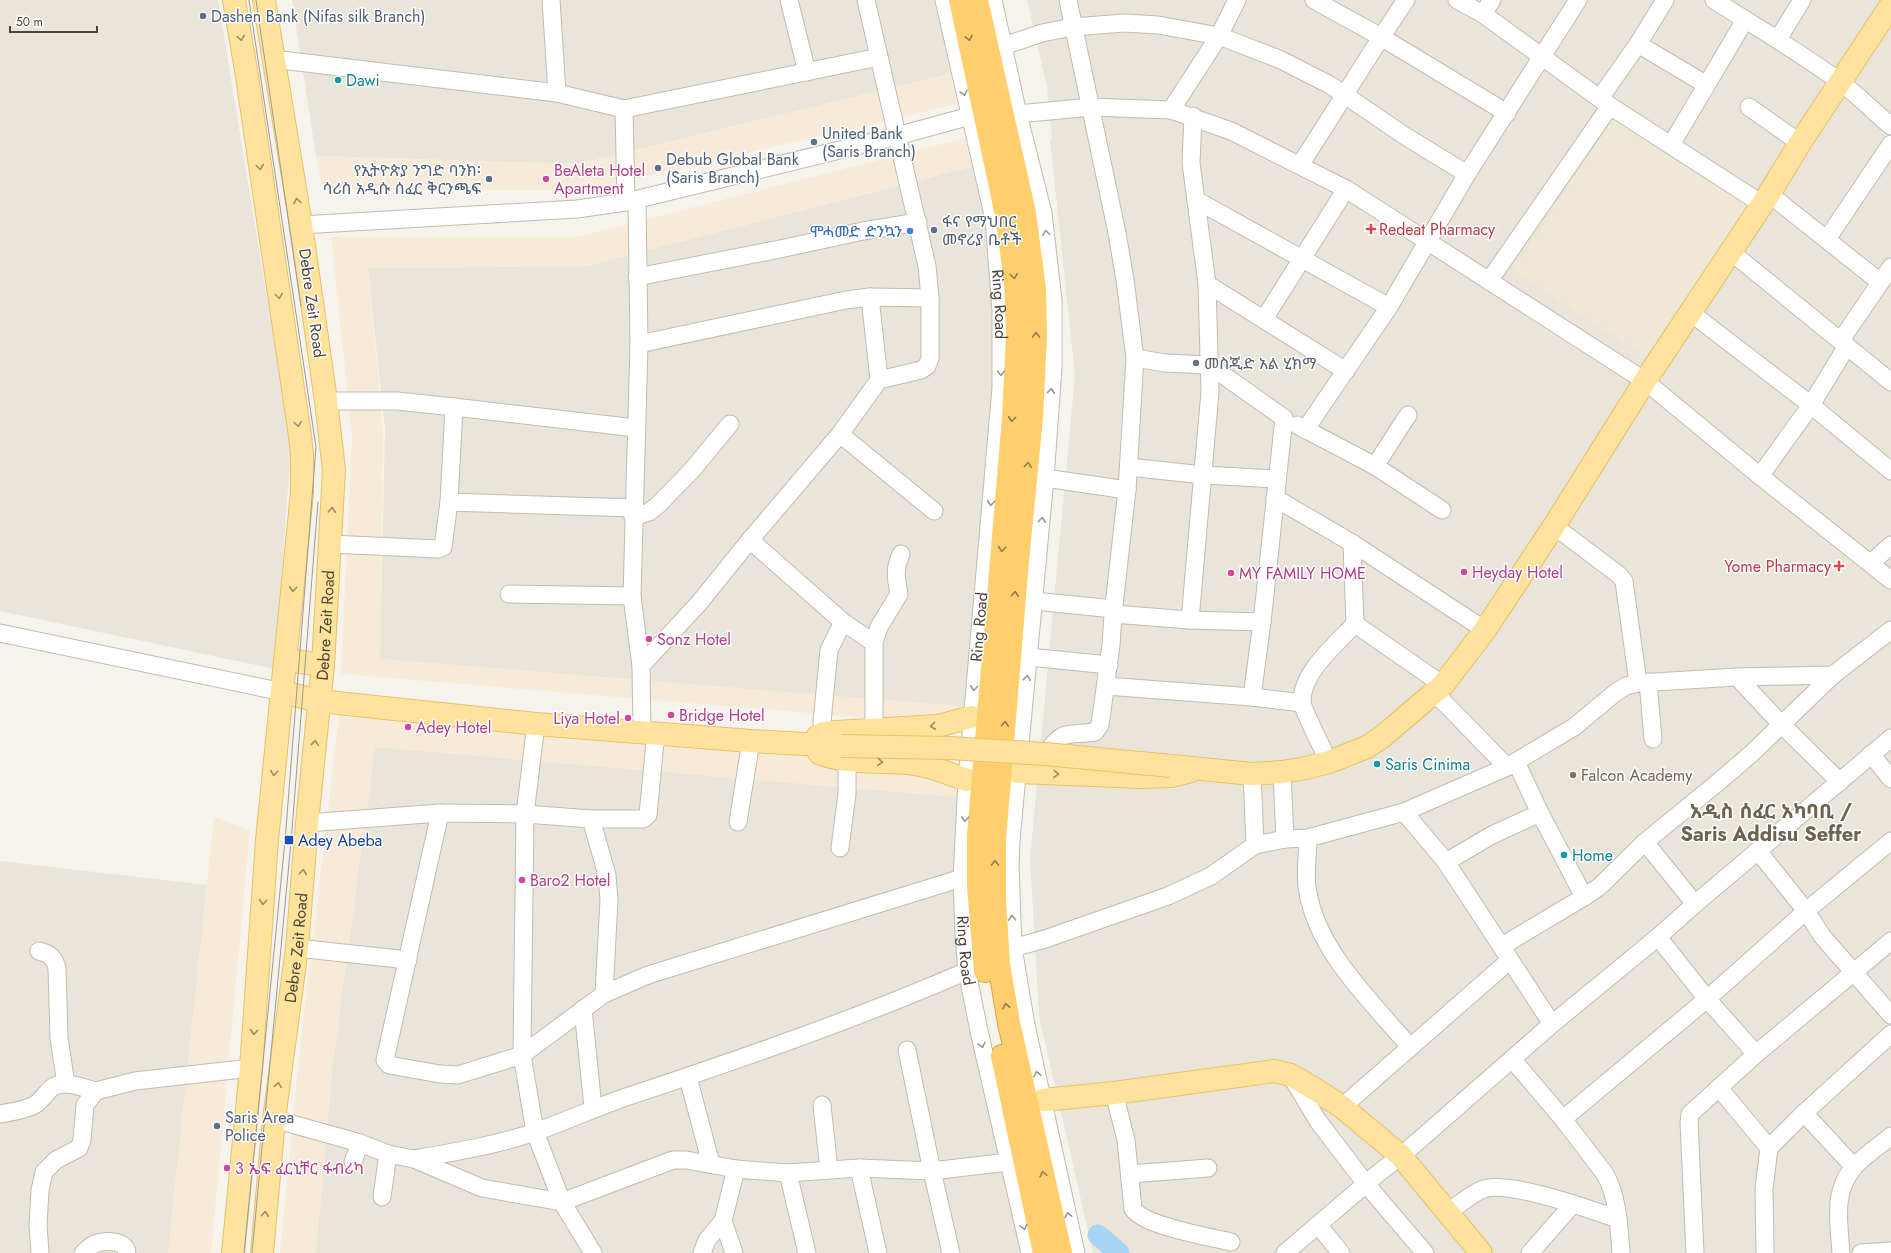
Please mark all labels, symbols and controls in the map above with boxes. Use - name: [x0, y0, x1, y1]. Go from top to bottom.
- place label: Dashen Bank (Nifas silk Branch): [211, 5, 425, 28]
- scale bar: [10, 8, 97, 34]
- marker: Dashen Bank (Nifas silk Branch): [198, 11, 208, 21]
- text: 50 m: [16, 13, 43, 31]
- one-way arrow: [236, 35, 245, 42]
- one-way arrow: [964, 35, 972, 41]
- place label: Dawi: [346, 69, 380, 92]
- marker: Dawi: [333, 75, 343, 85]
- one-way arrow: [960, 90, 968, 96]
- place label: United Bank (Saris Branch): [822, 122, 916, 163]
- marker: United Bank (Saris Branch): [809, 137, 819, 147]
- place label: Debub Global Bank (Saris Branch): [666, 148, 800, 189]
- place label: የኢትዮጵያ ንግድ ባንክ፡ ሳሪስ አዲሱ ሰፈር ቅርንጫፍ: [323, 159, 481, 200]
- place label: BeAleta Hotel Apartment: [554, 159, 645, 200]
- marker: Debub Global Bank (Saris Branch): [653, 163, 663, 173]
- one-way arrow: [255, 164, 264, 170]
- marker: የኢትዮጵያ ንግድ ባንክ፡ ሳሪስ አዲሱ ሰፈር ቅርንጫፍ: [484, 174, 494, 184]
- marker: BeAleta Hotel Apartment: [541, 174, 551, 184]
- one-way arrow: [293, 198, 302, 204]
- place label: ፋና የማህበር መኖሪያ ቤቶች: [942, 210, 1022, 251]
- place label: Redeat Pharmacy: [1379, 218, 1496, 241]
- place label: ሞሓመድ ድንኳን: [810, 220, 902, 243]
- marker: Redeat Pharmacy: [1366, 224, 1376, 234]
- marker: ፋና የማህበር መኖሪያ ቤቶች: [929, 225, 939, 235]
- marker: ሞሓመድ ድንኳን: [905, 226, 915, 236]
- one-way arrow: [1042, 230, 1051, 236]
- street label: Debre Zeit Road: [293, 247, 331, 359]
- street label: Ring Road: [986, 268, 1013, 339]
- one-way arrow: [1010, 273, 1019, 279]
- one-way arrow: [274, 293, 283, 299]
- one-way arrow: [1032, 332, 1040, 338]
- place label: መስጂድ አል ሂክማ: [1204, 352, 1316, 375]
- marker: መስጂድ አል ሂክማ: [1191, 358, 1201, 368]
- one-way arrow: [997, 370, 1005, 376]
- one-way arrow: [1047, 388, 1056, 394]
- one-way arrow: [1008, 416, 1017, 422]
- one-way arrow: [293, 421, 302, 427]
- one-way arrow: [1023, 462, 1032, 468]
- one-way arrow: [987, 500, 996, 506]
- one-way arrow: [328, 507, 336, 513]
- one-way arrow: [1037, 517, 1046, 523]
- one-way arrow: [997, 546, 1006, 552]
- place label: Yome Pharmacy: [1724, 555, 1832, 578]
- place label: Heyday Hotel: [1472, 561, 1563, 584]
- marker: Yome Pharmacy: [1834, 561, 1844, 571]
- place label: MY FAMILY HOME: [1239, 562, 1366, 585]
- marker: Heyday Hotel: [1459, 567, 1469, 577]
- marker: MY FAMILY HOME: [1226, 568, 1236, 578]
- street label: Debre Zeit Road: [310, 570, 340, 682]
- one-way arrow: [289, 586, 298, 592]
- street label: Ring Road: [964, 591, 994, 663]
- one-way arrow: [1011, 591, 1020, 597]
- place label: Sonz Hotel: [657, 628, 731, 651]
- marker: Sonz Hotel: [644, 634, 654, 644]
- one-way arrow: [1023, 675, 1032, 681]
- one-way arrow: [969, 685, 978, 691]
- place label: Bridge Hotel: [679, 704, 765, 727]
- place label: Liya Hotel: [553, 707, 620, 730]
- marker: Bridge Hotel: [666, 710, 676, 720]
- marker: Liya Hotel: [623, 713, 633, 723]
- place label: Adey Hotel: [416, 716, 491, 739]
- one-way arrow: [1000, 721, 1009, 727]
- marker: Adey Hotel: [403, 722, 413, 732]
- one-way arrow: [930, 722, 936, 731]
- one-way arrow: [310, 740, 319, 746]
- place label: Saris Cinima: [1385, 753, 1470, 776]
- one-way arrow: [877, 757, 883, 766]
- marker: Saris Cinima: [1372, 759, 1382, 769]
- place label: Falcon Academy: [1581, 764, 1693, 787]
- one-way arrow: [270, 770, 279, 776]
- one-way arrow: [1053, 770, 1059, 778]
- marker: Falcon Academy: [1568, 770, 1578, 780]
- district label: አዲስ ሰፈር አካባቢ / Saris Addisu Seffer: [1680, 797, 1862, 849]
- one-way arrow: [961, 816, 969, 822]
- place label: Adey Abeba: [298, 829, 382, 852]
- marker: Adey Abeba: [283, 834, 295, 846]
- place label: Home: [1572, 844, 1613, 867]
- marker: Home: [1559, 850, 1569, 860]
- one-way arrow: [991, 860, 999, 866]
- one-way arrow: [298, 869, 307, 875]
- place label: Baro2 Hotel: [530, 869, 610, 892]
- marker: Baro2 Hotel: [517, 875, 527, 885]
- street label: Debre Zeit Road: [278, 892, 313, 1004]
- one-way arrow: [258, 899, 267, 905]
- street label: Ring Road: [952, 915, 981, 987]
- one-way arrow: [1008, 915, 1016, 921]
- one-way arrow: [1003, 1003, 1011, 1009]
- one-way arrow: [249, 1029, 258, 1035]
- one-way arrow: [978, 1042, 986, 1048]
- one-way arrow: [1034, 1071, 1042, 1077]
- one-way arrow: [273, 1082, 282, 1088]
- place label: Saris Area Police: [225, 1106, 294, 1147]
- marker: Saris Area Police: [212, 1121, 222, 1131]
- place label: 3 ኤፍ ፈርኒቸር ፋብሪካ: [235, 1157, 364, 1180]
- marker: 3 ኤፍ ፈርኒቸር ፋብሪካ: [222, 1163, 232, 1173]
- one-way arrow: [1040, 1171, 1048, 1177]
- one-way arrow: [261, 1211, 270, 1217]
- one-way arrow: [1064, 1212, 1072, 1218]
- one-way arrow: [1019, 1223, 1027, 1230]

